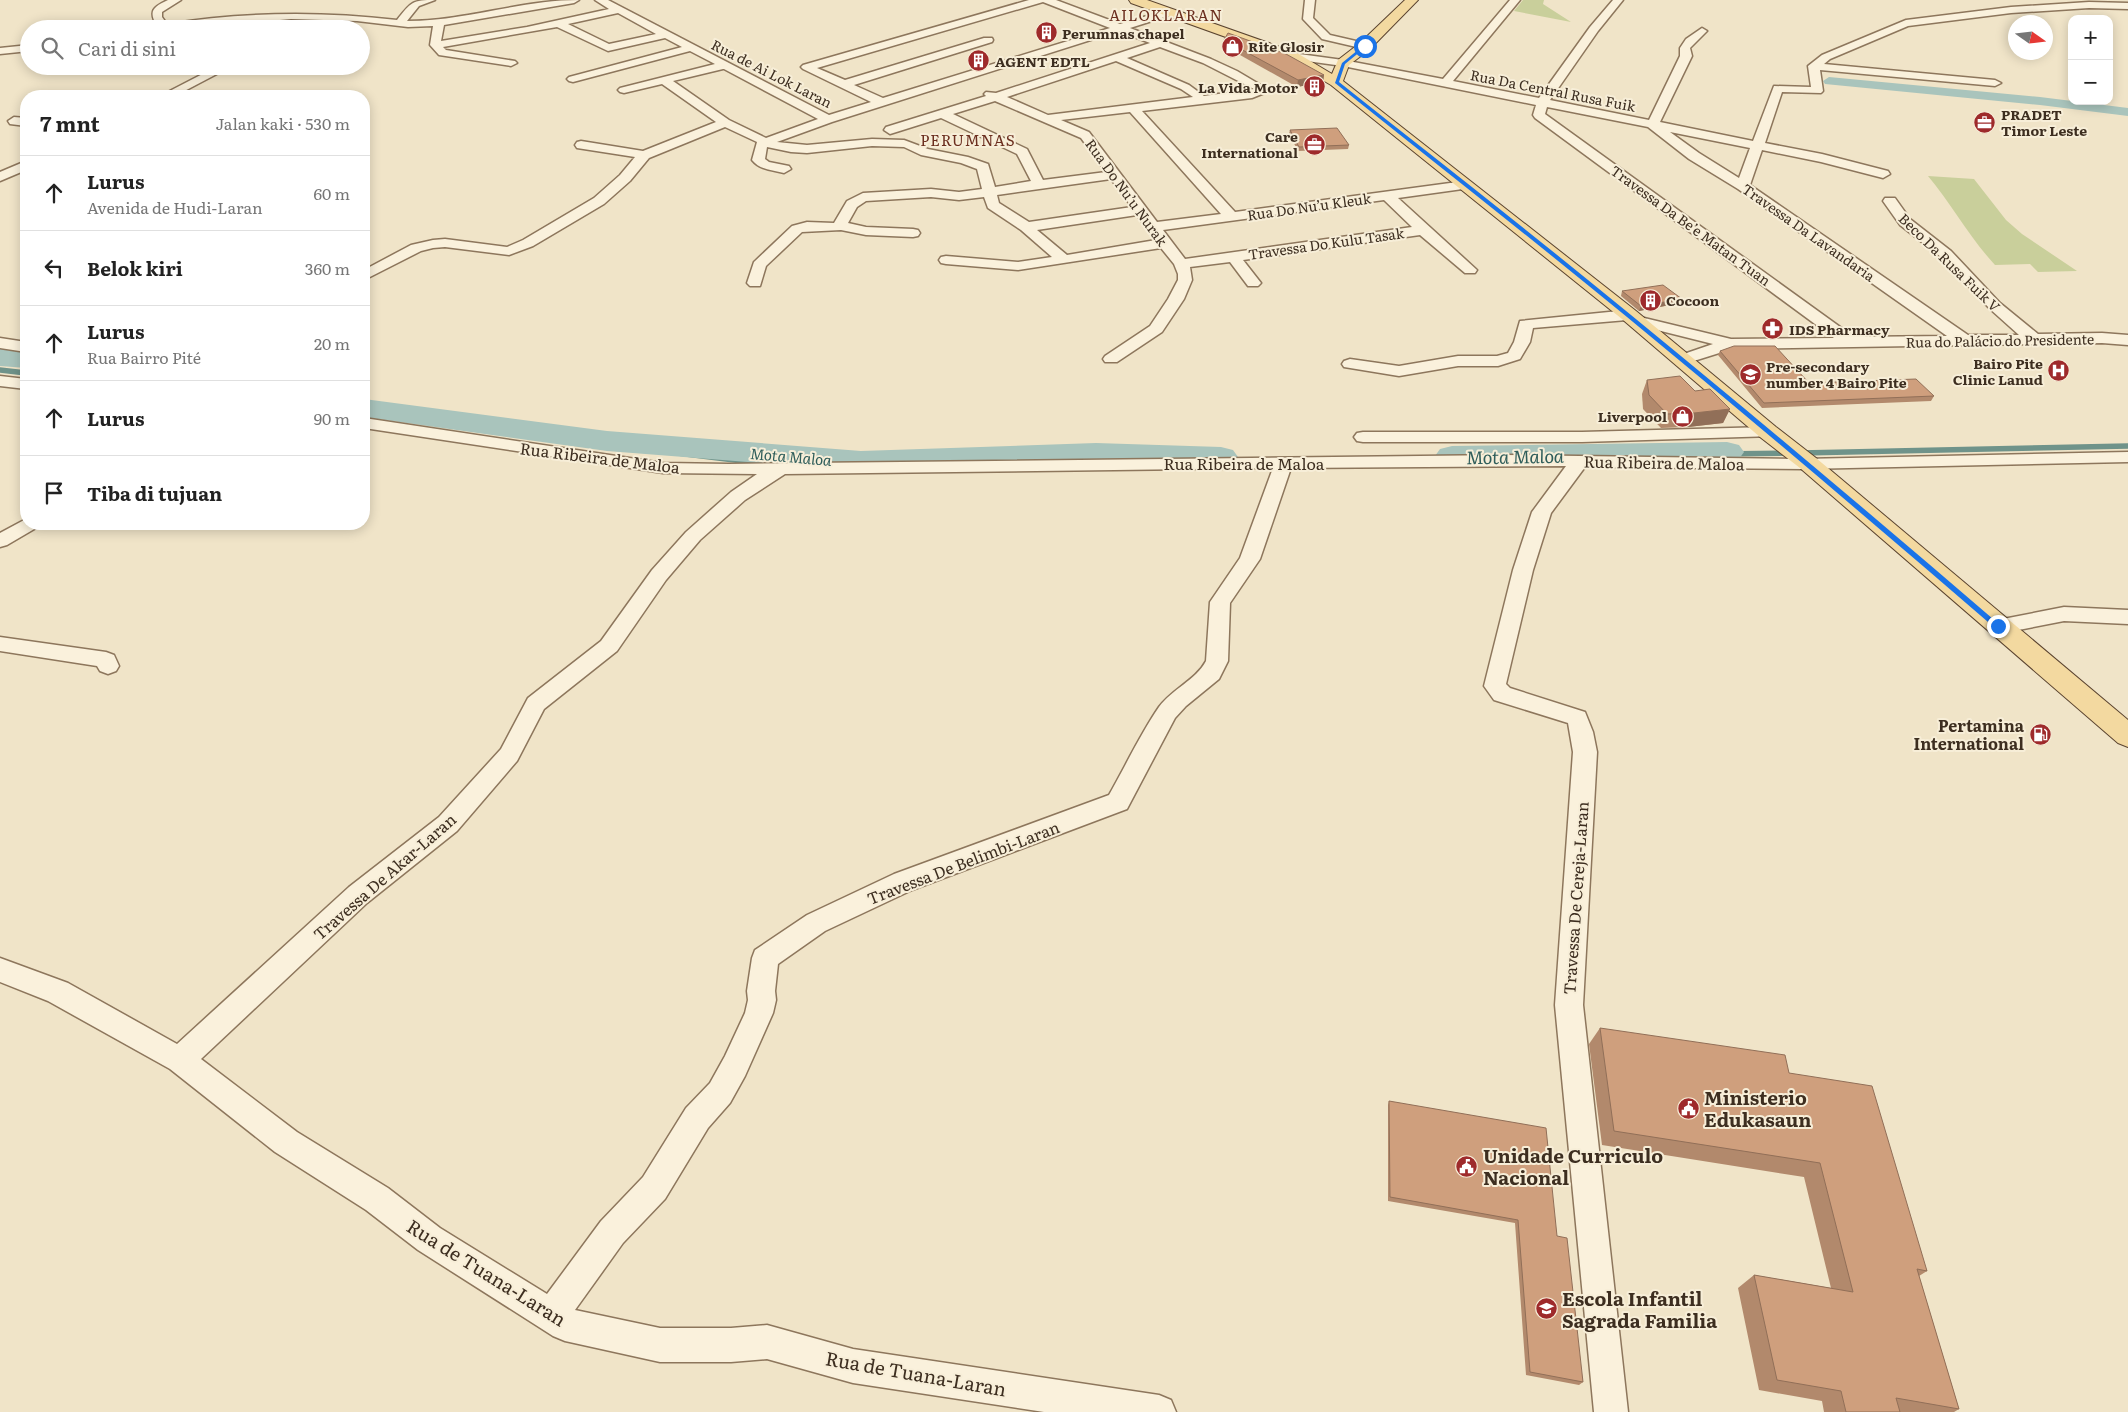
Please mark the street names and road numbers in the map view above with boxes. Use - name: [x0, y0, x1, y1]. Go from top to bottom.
- street label: Rua de Ai Lok Laran: [708, 34, 836, 112]
- street label: Rua Da Central Rusa Fuik: [1469, 64, 1638, 116]
- street label: Rua Do Nu’u Nurak: [1081, 134, 1173, 250]
- street label: Travessa Da Be’e Matan Tuan: [1607, 160, 1775, 290]
- street label: Travessa Da Lavandaria: [1739, 178, 1880, 286]
- street label: Rua Do Nu’u Kleuk: [1246, 187, 1373, 225]
- street label: Beco Da Rusa Fuik V: [1895, 208, 2006, 316]
- street label: Travessa Do Kulu Tasak: [1247, 222, 1406, 264]
- street label: Rua do Palácio do Presidente: [1906, 328, 2094, 352]
- street label: Rua Ribeira de Maloa: [519, 435, 682, 479]
- street label: Rua Ribeira de Maloa: [1583, 449, 1745, 475]
- street label: Rua Ribeira de Maloa: [1164, 451, 1325, 475]
- street label: Travessa De Cereja-Laran: [1556, 800, 1594, 995]
- street label: Travessa De Akar-Laran: [307, 807, 461, 945]
- street label: Travessa De Belimbi-Laran: [863, 814, 1063, 910]
- street label: Rua de Tuana-Laran: [402, 1212, 572, 1332]
- street label: Rua de Tuana-Laran: [823, 1343, 1009, 1403]

